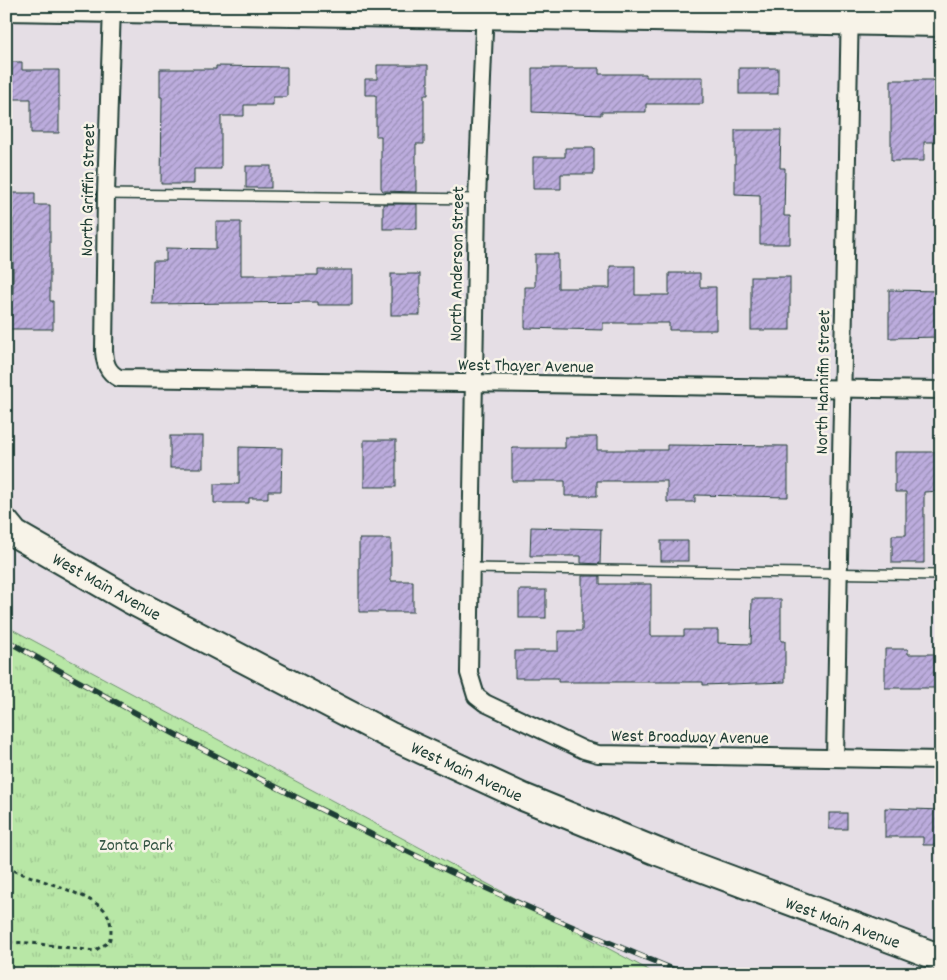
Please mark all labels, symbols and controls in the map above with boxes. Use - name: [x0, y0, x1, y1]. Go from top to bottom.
- street label: North Griffin Street: [76, 123, 103, 257]
- street label: North Anderson Street: [445, 186, 472, 342]
- street label: North Hannifin Street: [811, 309, 838, 455]
- street label: West Thayer Avenue: [458, 354, 594, 381]
- street label: West Main Avenue: [47, 548, 165, 628]
- street label: West Broadway Avenue: [611, 725, 769, 752]
- street label: West Main Avenue: [406, 736, 526, 810]
- park label: Zonta Park: [99, 834, 173, 859]
- street label: West Main Avenue: [781, 892, 903, 957]

